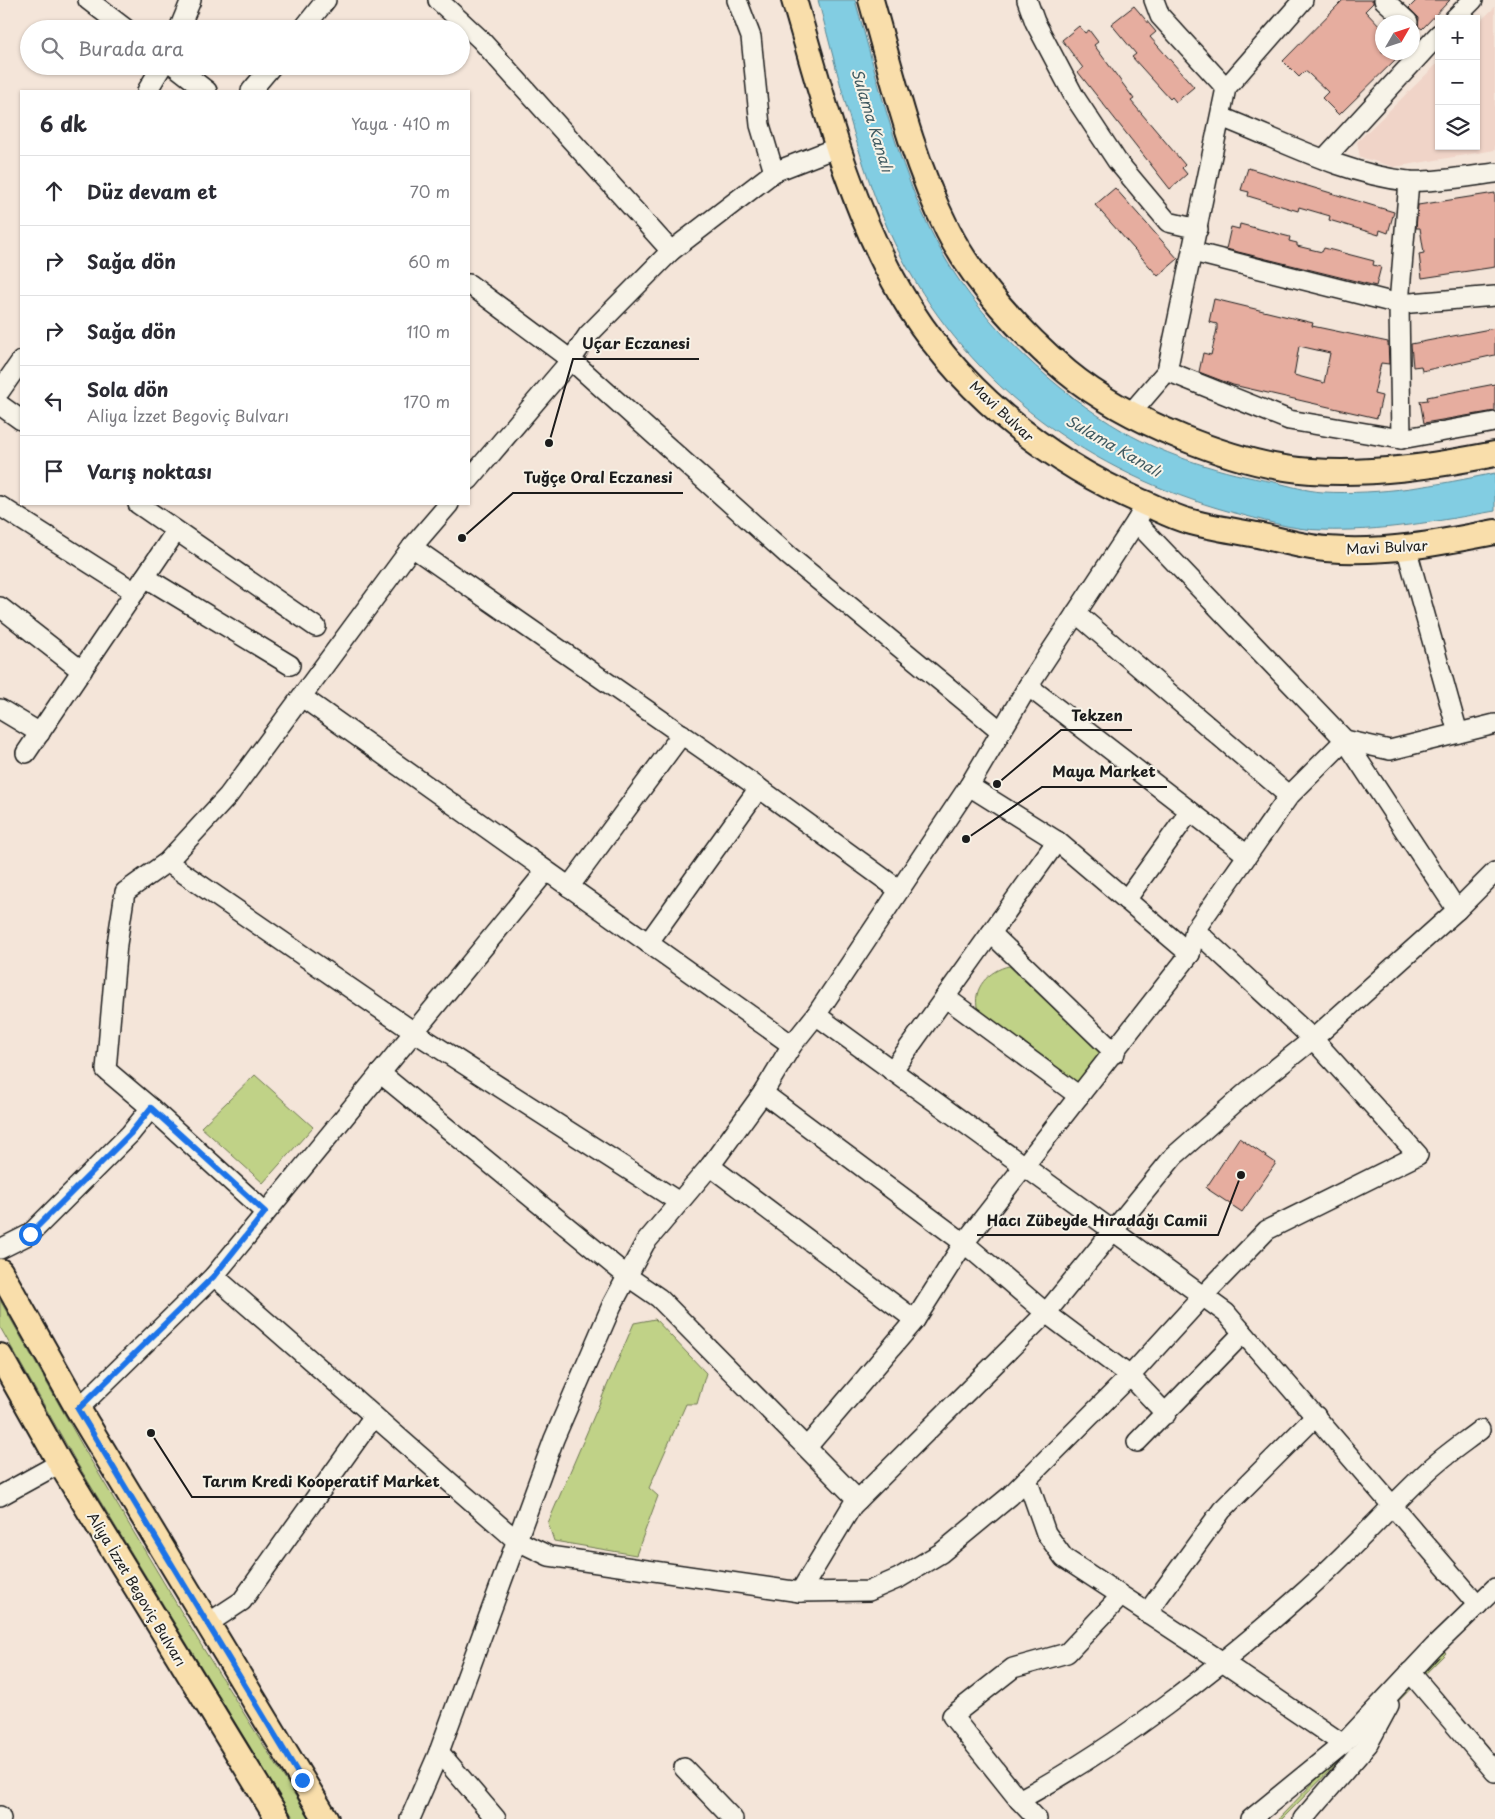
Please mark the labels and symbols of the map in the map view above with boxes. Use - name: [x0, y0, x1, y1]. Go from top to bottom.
- north arrow: [1375, 15, 1420, 60]
- water label: Sulama Kanalı: [846, 66, 900, 175]
- callout: Uçar Eczanesi: [573, 329, 699, 359]
- text: Uçar Eczanesi: [582, 331, 690, 354]
- street label: Mavi Bulvar: [965, 376, 1039, 447]
- water label: Sulama Kanalı: [1062, 408, 1167, 482]
- callout: Tuğçe Oral Eczanesi: [513, 463, 683, 493]
- text: Tuğçe Oral Eczanesi: [523, 465, 673, 488]
- street label: Mavi Bulvar: [1346, 534, 1429, 560]
- callout: Tekzen: [1061, 700, 1132, 730]
- text: Tekzen: [1071, 703, 1123, 726]
- callout: Maya Market: [1042, 757, 1167, 787]
- text: Maya Market: [1052, 759, 1156, 782]
- callout: Hacı Zübeyde Hıradağı Camii: [977, 1205, 1218, 1235]
- text: Hacı Zübeyde Hıradağı Camii: [987, 1208, 1207, 1231]
- route start: [19, 1223, 42, 1246]
- callout: Tarım Kredi Kooperatif Market: [192, 1467, 450, 1497]
- text: Tarım Kredi Kooperatif Market: [202, 1469, 440, 1492]
- street label: Aliya İzzet Begoviç Bulvarı: [82, 1508, 192, 1670]
- route end: [291, 1769, 314, 1792]

